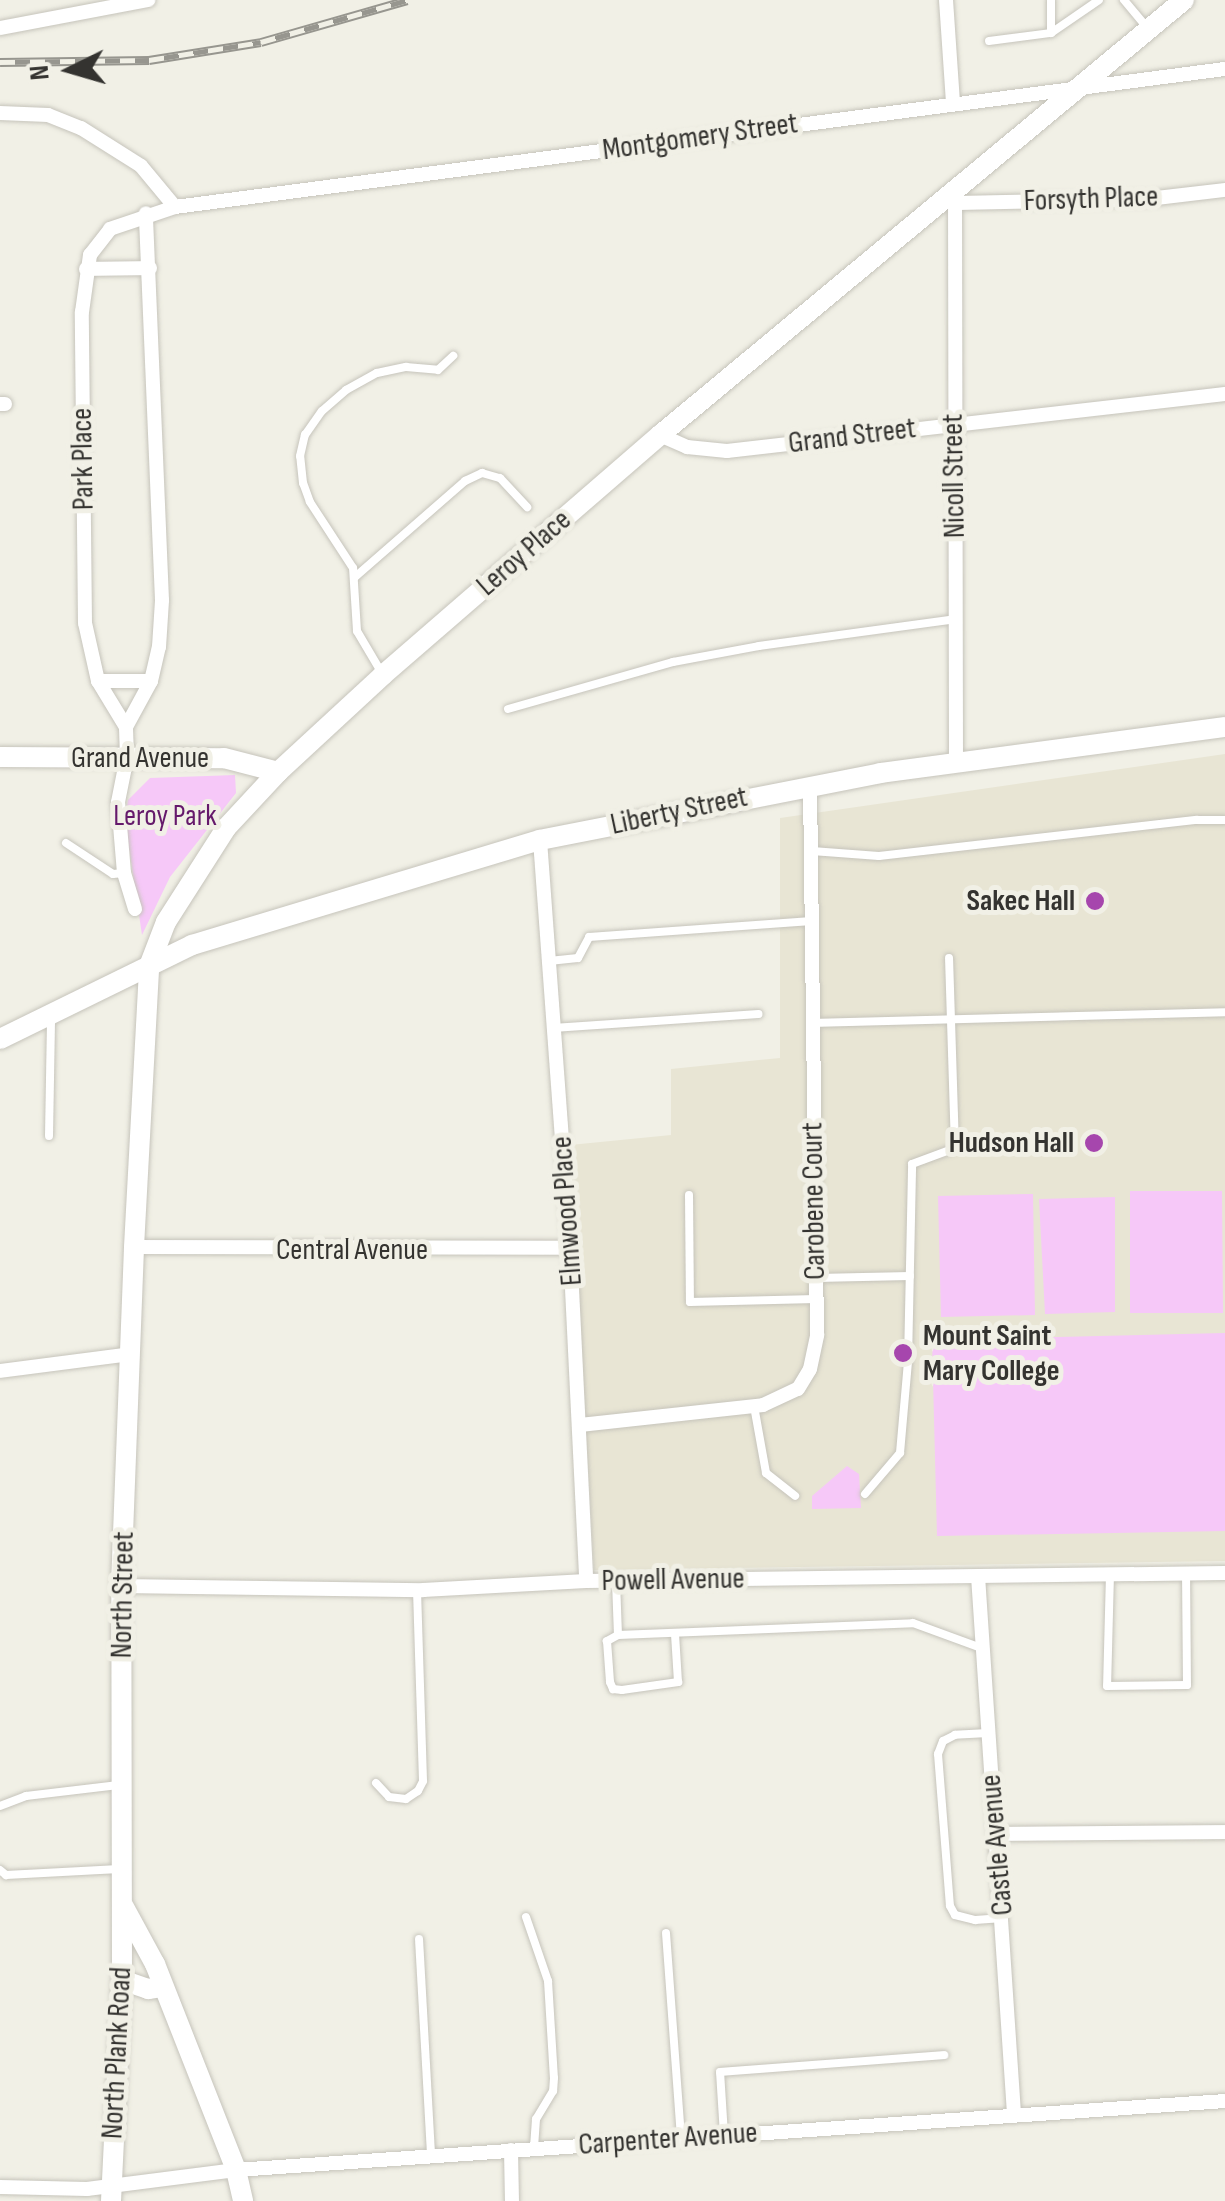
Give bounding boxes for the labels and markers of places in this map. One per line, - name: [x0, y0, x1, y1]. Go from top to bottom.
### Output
- place label: Sakec Hall: [966, 883, 1075, 919]
- marker: Sakec Hall: [1084, 890, 1106, 912]
- place label: Hudson Hall: [949, 1125, 1074, 1161]
- marker: Hudson Hall: [1083, 1132, 1105, 1154]
- place label: Mount Saint Mary College: [923, 1318, 1059, 1388]
- marker: Mount Saint Mary College: [892, 1342, 914, 1364]

